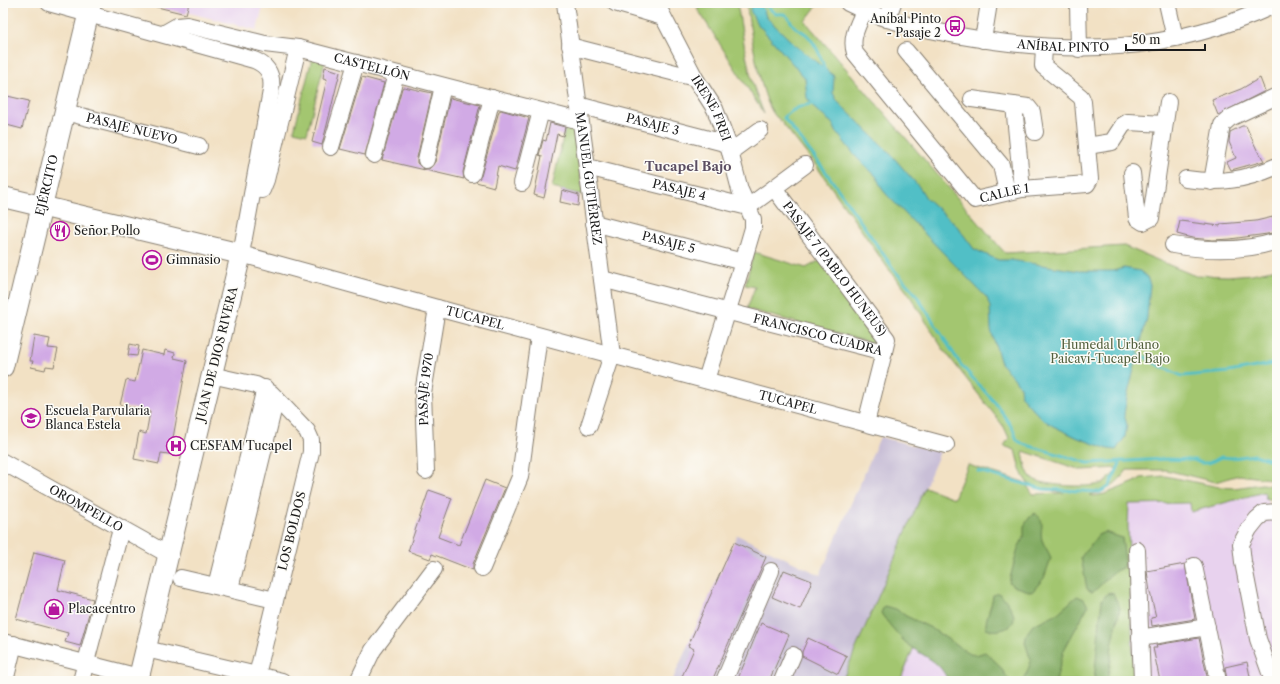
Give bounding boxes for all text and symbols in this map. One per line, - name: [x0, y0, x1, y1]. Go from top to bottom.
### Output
- place label: Aníbal Pinto - Pasaje 2: [869, 11, 941, 40]
- bus stop icon: Aníbal Pinto - Pasaje 2: [944, 15, 966, 37]
- scale bar: [1126, 26, 1205, 52]
- text: 50 m: [1132, 32, 1161, 47]
- street label: ANÍBAL PINTO: [1016, 36, 1110, 55]
- street label: CASTELLÓN: [332, 50, 412, 84]
- street label: IRENE FREI: [688, 72, 734, 143]
- street label: PASAJE NUEVO: [85, 110, 179, 147]
- street label: PASAJE 3: [624, 110, 681, 138]
- street label: MANUEL GUTIÉRREZ: [573, 111, 605, 246]
- street label: EJÉRCITO: [32, 153, 61, 217]
- district label: Tucapel Bajo: [644, 158, 732, 174]
- street label: PASAJE 4: [651, 176, 708, 203]
- street label: CALLE 1: [978, 180, 1030, 206]
- street label: PASAJE 7 (PABLO HUNEUS): [780, 198, 890, 339]
- restaurant icon: Señor Pollo: [49, 220, 71, 242]
- place label: Señor Pollo: [74, 223, 140, 238]
- street label: PASAJE 5: [640, 228, 697, 256]
- sports icon: Gimnasio: [141, 249, 163, 271]
- place label: Gimnasio: [166, 252, 221, 267]
- street label: JUAN DE DIOS RIVERA: [192, 284, 241, 425]
- street label: TUCAPEL: [444, 303, 506, 333]
- street label: FRANCISCO CUADRA: [752, 310, 885, 359]
- park label: Humedal Urbano Paicaví-Tucapel Bajo: [1050, 337, 1170, 366]
- street label: PASAJE 1970: [415, 352, 437, 426]
- street label: TUCAPEL: [757, 387, 819, 417]
- place label: Escuela Parvularia Blanca Estela: [45, 403, 150, 432]
- school or university icon: Escuela Parvularia Blanca Estela: [20, 407, 42, 429]
- hospital icon: CESFAM Tucapel: [165, 435, 187, 457]
- place label: CESFAM Tucapel: [190, 438, 292, 453]
- street label: OROMPELLO: [47, 481, 126, 535]
- street label: LOS BOLDOS: [274, 490, 309, 572]
- shop icon: Placacentro: [43, 598, 65, 620]
- place label: Placacentro: [68, 601, 135, 616]

